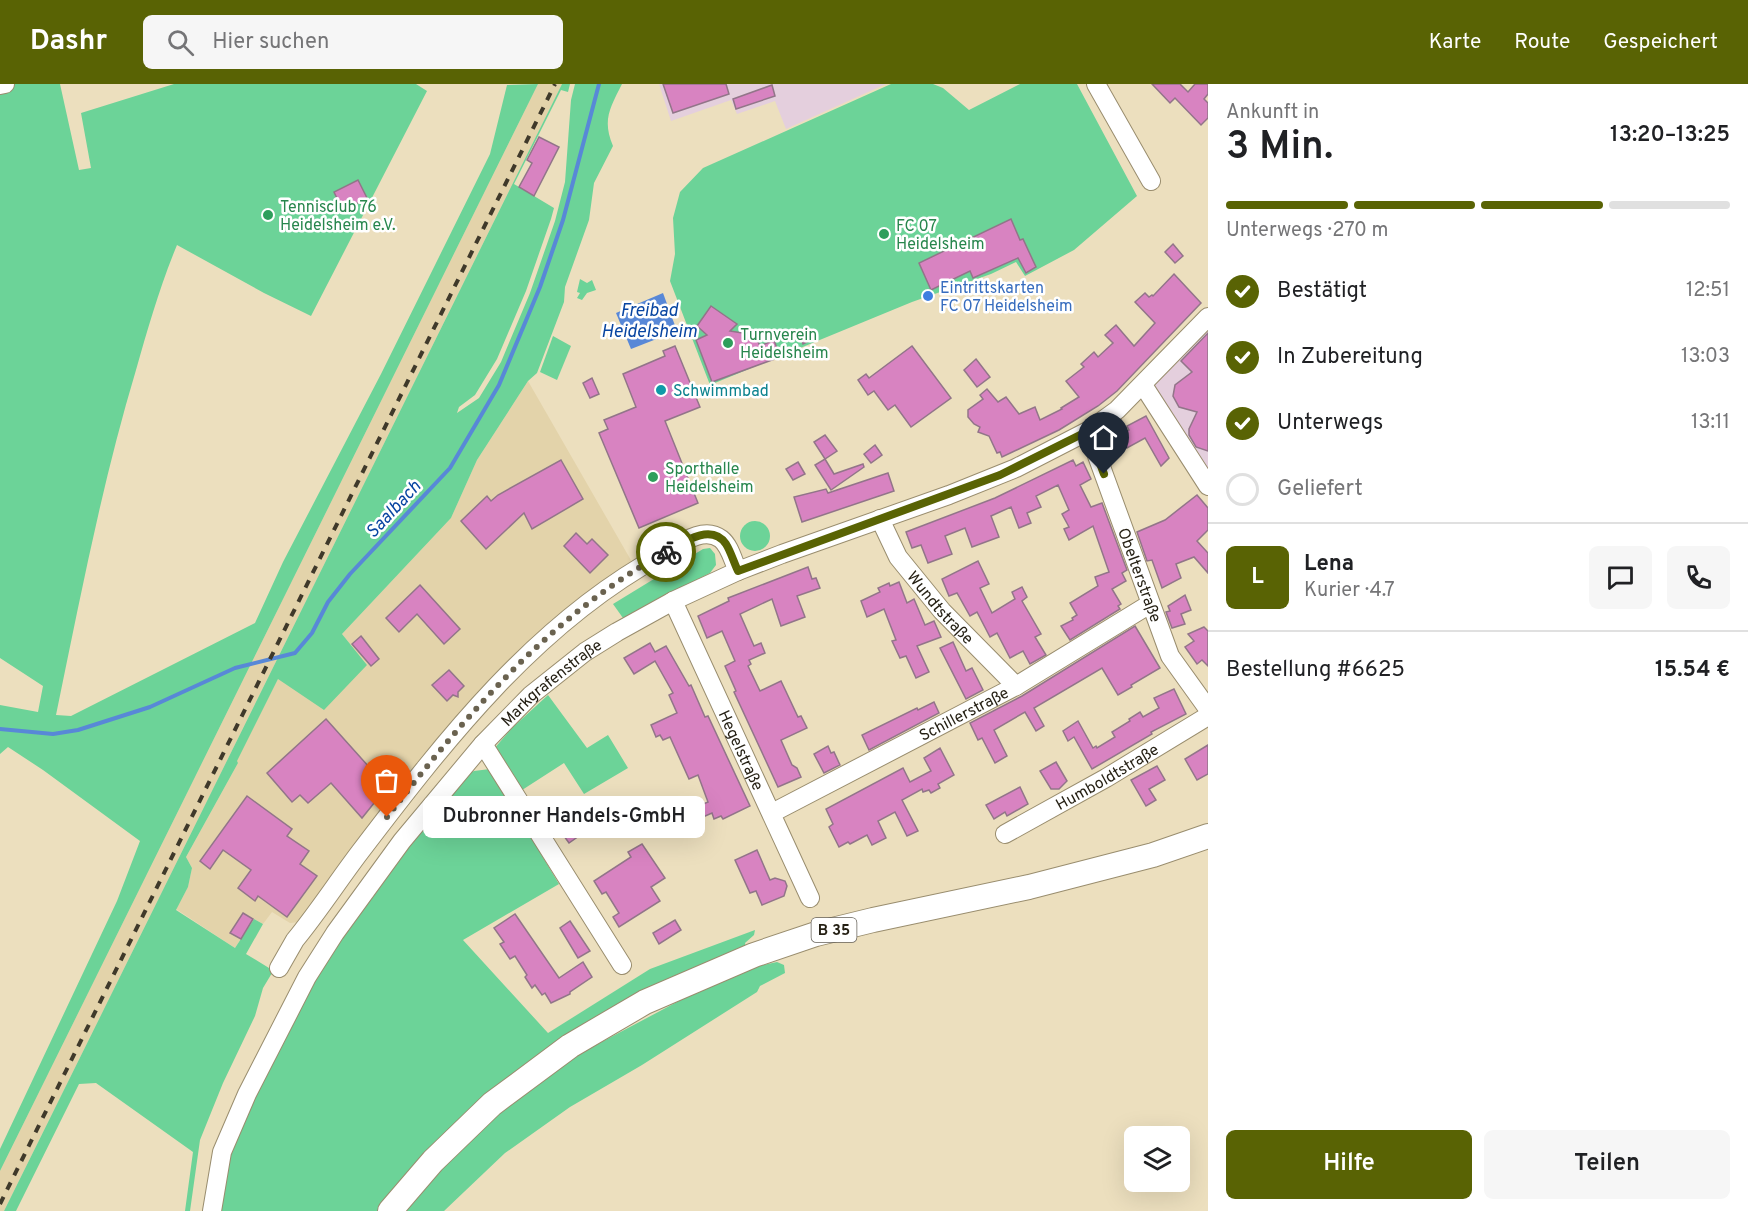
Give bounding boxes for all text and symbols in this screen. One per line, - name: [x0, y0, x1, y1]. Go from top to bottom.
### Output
- search box: [143, 15, 563, 69]
- text: Dashr: [30, 24, 107, 60]
- icon: search: [164, 26, 197, 59]
- text: Hier suchen: [212, 29, 329, 56]
- text: Karte: [1429, 29, 1481, 56]
- text: Route: [1514, 29, 1570, 56]
- text: Gespeichert: [1603, 29, 1718, 56]
- text: Ankunft in: [1226, 100, 1319, 126]
- text: 13:20–13:25: [1610, 122, 1730, 149]
- text: 3 Min.: [1226, 124, 1333, 173]
- place label: Tennisclub 76 Heidelsheim e.V.: [280, 198, 396, 236]
- marker: Tennisclub 76 Heidelsheim e.V.: [261, 208, 275, 222]
- place label: FC 07 Heidelsheim: [896, 217, 985, 255]
- text: Unterwegs · 270 m: [1226, 218, 1389, 244]
- marker: FC 07 Heidelsheim: [877, 227, 891, 241]
- icon: check: [1226, 275, 1259, 308]
- text: Bestätigt: [1277, 278, 1367, 305]
- text: 12:51: [1686, 278, 1730, 304]
- place label: Eintrittskarten FC 07 Heidelsheim: [940, 279, 1073, 317]
- marker: Eintrittskarten FC 07 Heidelsheim: [921, 289, 935, 303]
- water label: Freibad Heidelsheim: [601, 300, 697, 344]
- place label: Turnverein Heidelsheim: [740, 326, 829, 364]
- marker: Turnverein Heidelsheim: [721, 336, 735, 350]
- icon: check: [1226, 341, 1259, 374]
- text: In Zubereitung: [1277, 344, 1423, 371]
- text: 13:03: [1681, 344, 1730, 370]
- place label: Schwimmbad: [673, 382, 769, 402]
- marker: Schwimmbad: [654, 383, 668, 397]
- icon: check: [1226, 407, 1259, 440]
- text: Unterwegs: [1277, 410, 1383, 437]
- text: 13:11: [1691, 410, 1730, 436]
- pin: [1078, 412, 1129, 474]
- icon: home: [1087, 421, 1120, 454]
- place label: Sporthalle Heidelsheim: [665, 460, 754, 498]
- marker: Sporthalle Heidelsheim: [646, 470, 660, 484]
- water label: Saalbach: [361, 476, 427, 544]
- text: Geliefert: [1277, 476, 1363, 503]
- courier: [636, 522, 696, 582]
- street label: Obelterstraße: [1112, 525, 1165, 625]
- icon: bike: [650, 536, 683, 569]
- button: chat: [1589, 546, 1652, 609]
- button: phone: [1667, 546, 1730, 609]
- text: Lena: [1304, 551, 1354, 578]
- text: L: [1251, 564, 1264, 591]
- street label: Wundtstraße: [902, 568, 977, 649]
- text: Kurier · 4.7: [1304, 578, 1395, 604]
- street label: Markgrafenstraße: [498, 636, 606, 732]
- text: Bestellung #6625: [1226, 657, 1405, 684]
- text: 15.54 €: [1655, 657, 1730, 684]
- street label: Schillerstraße: [916, 684, 1013, 747]
- street label: Hegelstraße: [713, 707, 767, 794]
- street label: Humboldtstraße: [1053, 740, 1163, 816]
- pin: [361, 755, 412, 817]
- icon: bag: [370, 764, 403, 797]
- callout: Dubronner Handels-GmbH: [423, 796, 705, 838]
- text: Dubronner Handels-GmbH: [442, 804, 686, 830]
- road number: B 35: [812, 918, 856, 942]
- map controls: [1124, 1126, 1190, 1192]
- button: layers: [1124, 1126, 1190, 1192]
- button: Hilfe: [1226, 1130, 1472, 1199]
- button: Teilen: [1484, 1130, 1730, 1199]

